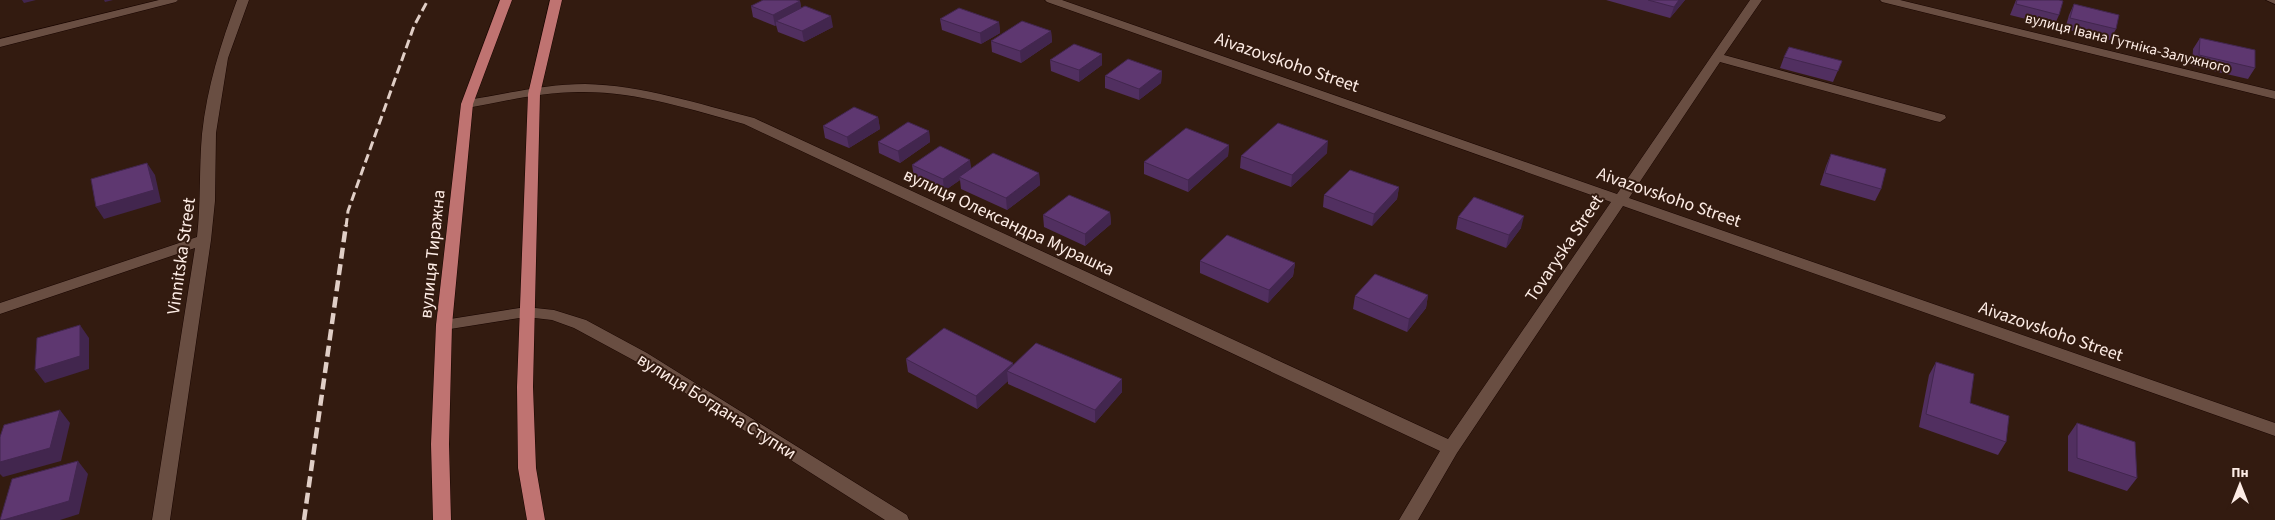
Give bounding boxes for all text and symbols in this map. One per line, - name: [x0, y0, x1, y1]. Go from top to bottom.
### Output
- street label: вулиця Івана Гутніка-Залужного: [2023, 8, 2233, 79]
- street label: Aivazovskoho Street: [1211, 26, 1362, 99]
- street label: Aivazovskoho Street: [1593, 161, 1744, 234]
- street label: вулиця Олександра Мурашка: [899, 163, 1118, 282]
- street label: вулиця Тиражна: [413, 188, 452, 320]
- street label: Tovaryska Street: [1519, 190, 1610, 307]
- street label: Vinnitska Street: [161, 196, 202, 316]
- street label: Aivazovskoho Street: [1975, 295, 2126, 368]
- street label: вулиця Богдана Ступки: [632, 347, 801, 466]
- north arrow: [2215, 460, 2265, 510]
- text: Пн: [2231, 463, 2249, 483]

